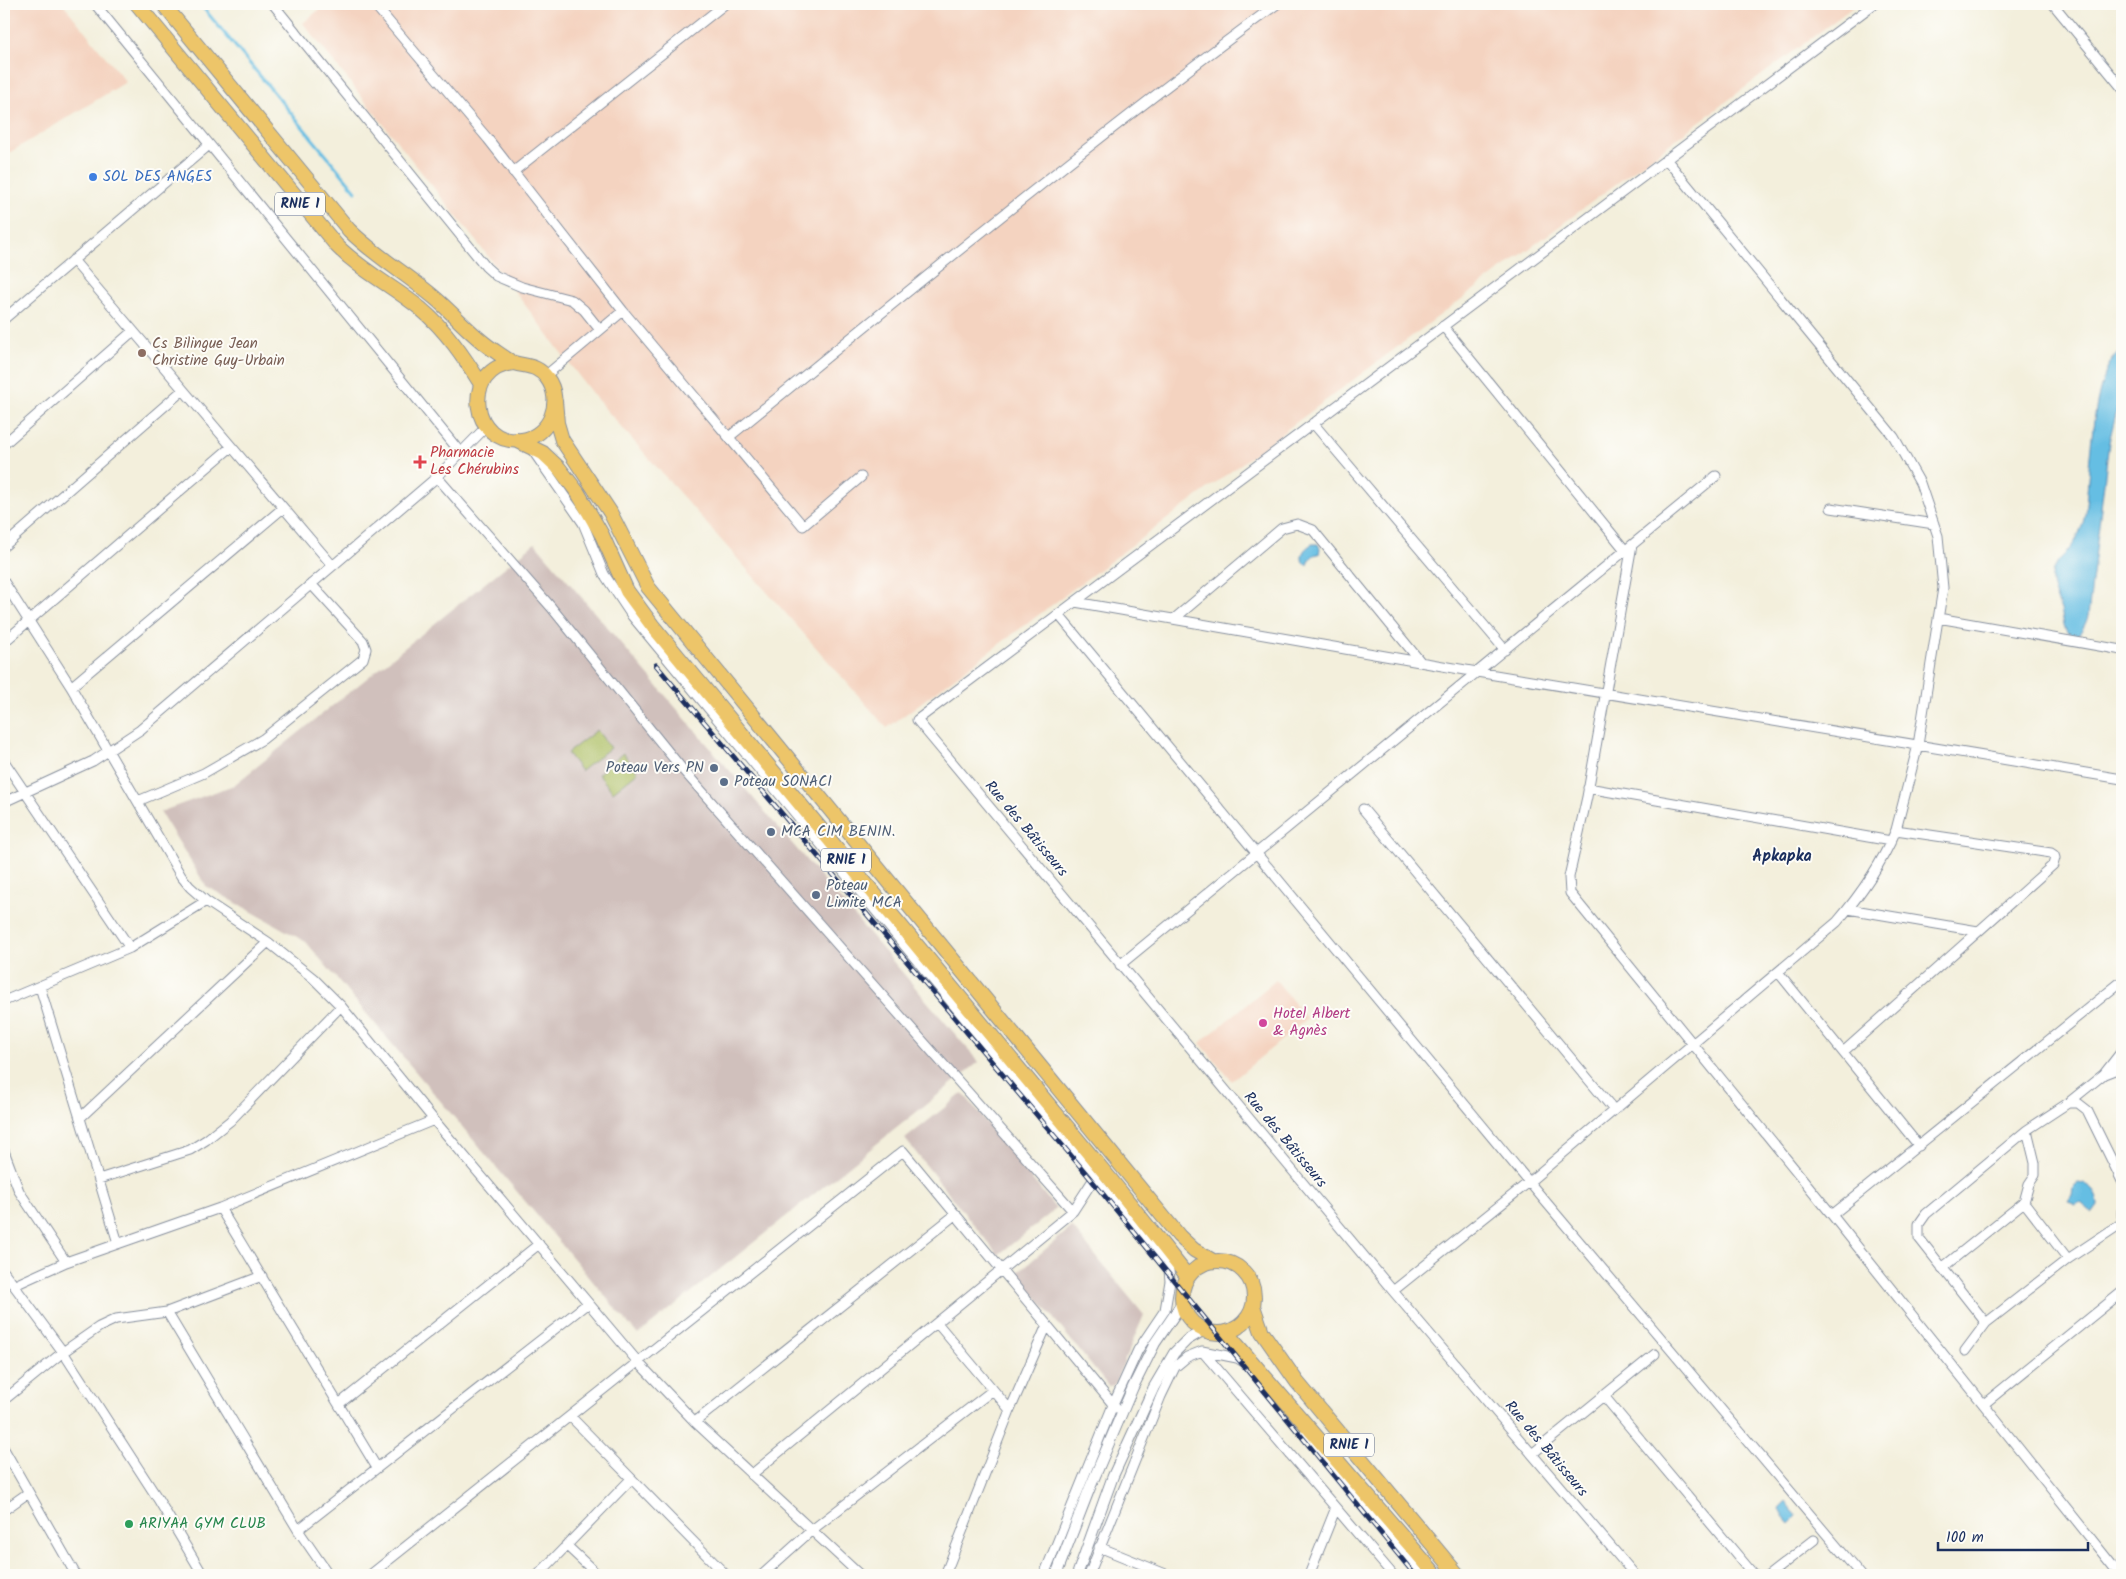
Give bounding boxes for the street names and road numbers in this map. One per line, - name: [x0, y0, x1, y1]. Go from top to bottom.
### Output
- road number: RNIE 1: [275, 192, 325, 215]
- street label: Rue des Bâtisseurs: [978, 776, 1074, 883]
- road number: RNIE 1: [821, 848, 871, 872]
- street label: Rue des Bâtisseurs: [1237, 1087, 1333, 1194]
- street label: Rue des Bâtisseurs: [1498, 1396, 1594, 1503]
- road number: RNIE 1: [1324, 1434, 1374, 1456]

